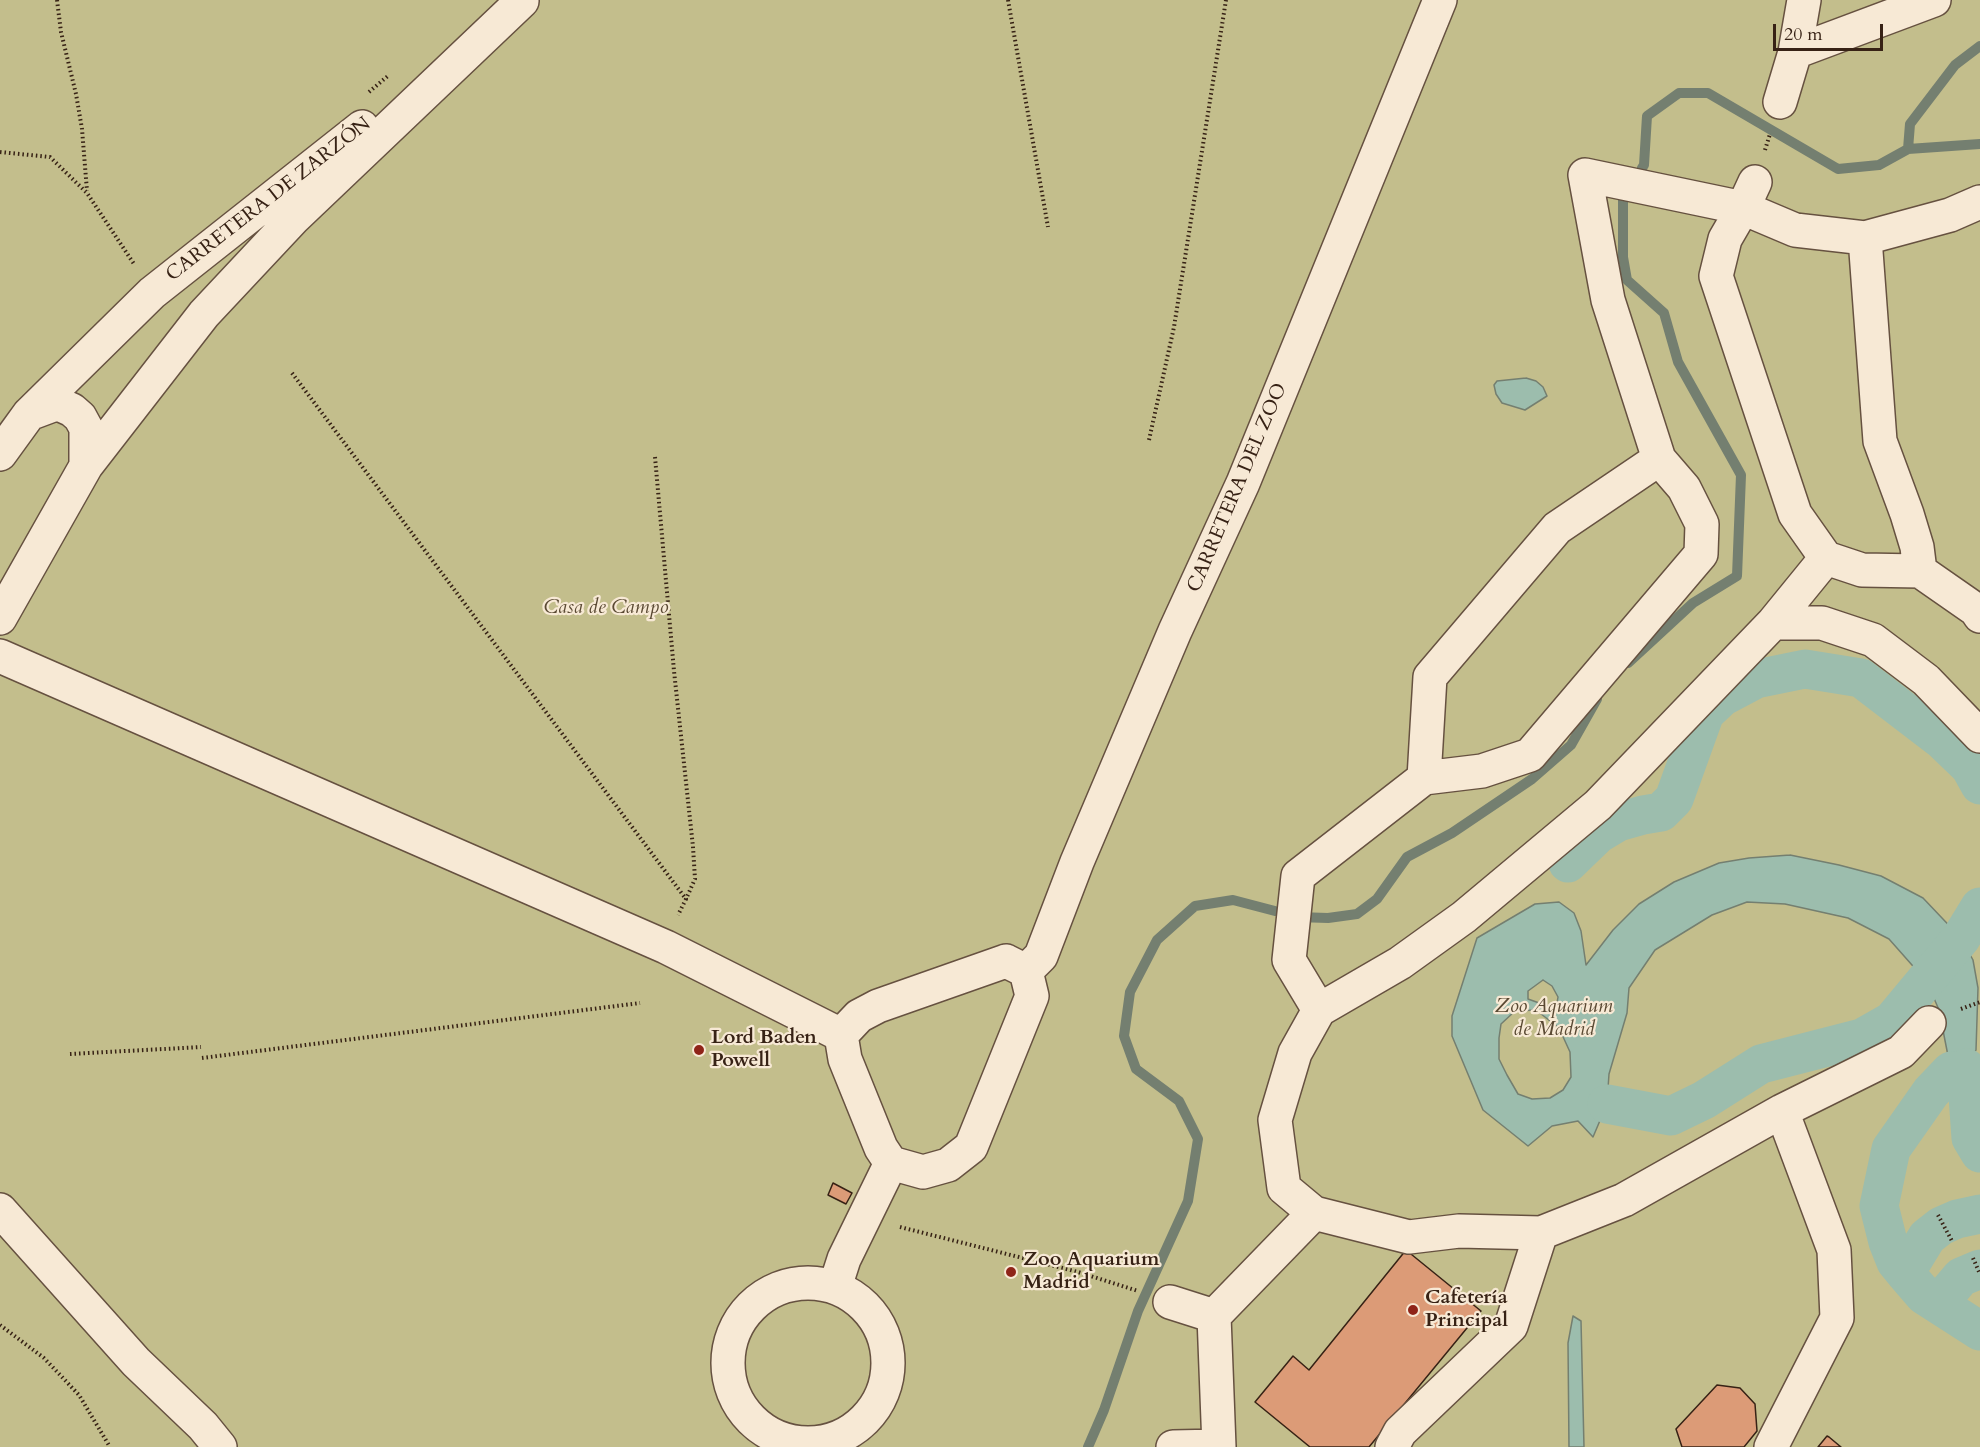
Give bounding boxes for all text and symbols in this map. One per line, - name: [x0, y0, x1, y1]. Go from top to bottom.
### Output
- scale bar: [1776, 12, 1886, 50]
- text: 20 m: [1784, 22, 1823, 47]
- street label: CARRETERA DE ZARZÓN: [162, 113, 376, 287]
- street label: CARRETERA DEL ZOO: [1183, 380, 1293, 596]
- park label: Casa de Campo: [544, 596, 668, 620]
- park label: Zoo Aquarium de Madrid: [1495, 995, 1613, 1042]
- place label: Lord Baden Powell: [711, 1026, 817, 1073]
- marker: Lord Baden Powell: [692, 1043, 706, 1057]
- place label: Zoo Aquarium Madrid: [1023, 1248, 1159, 1295]
- marker: Zoo Aquarium Madrid: [1004, 1265, 1018, 1279]
- place label: Cafetería Principal: [1425, 1286, 1508, 1333]
- marker: Cafetería Principal: [1406, 1303, 1420, 1317]

